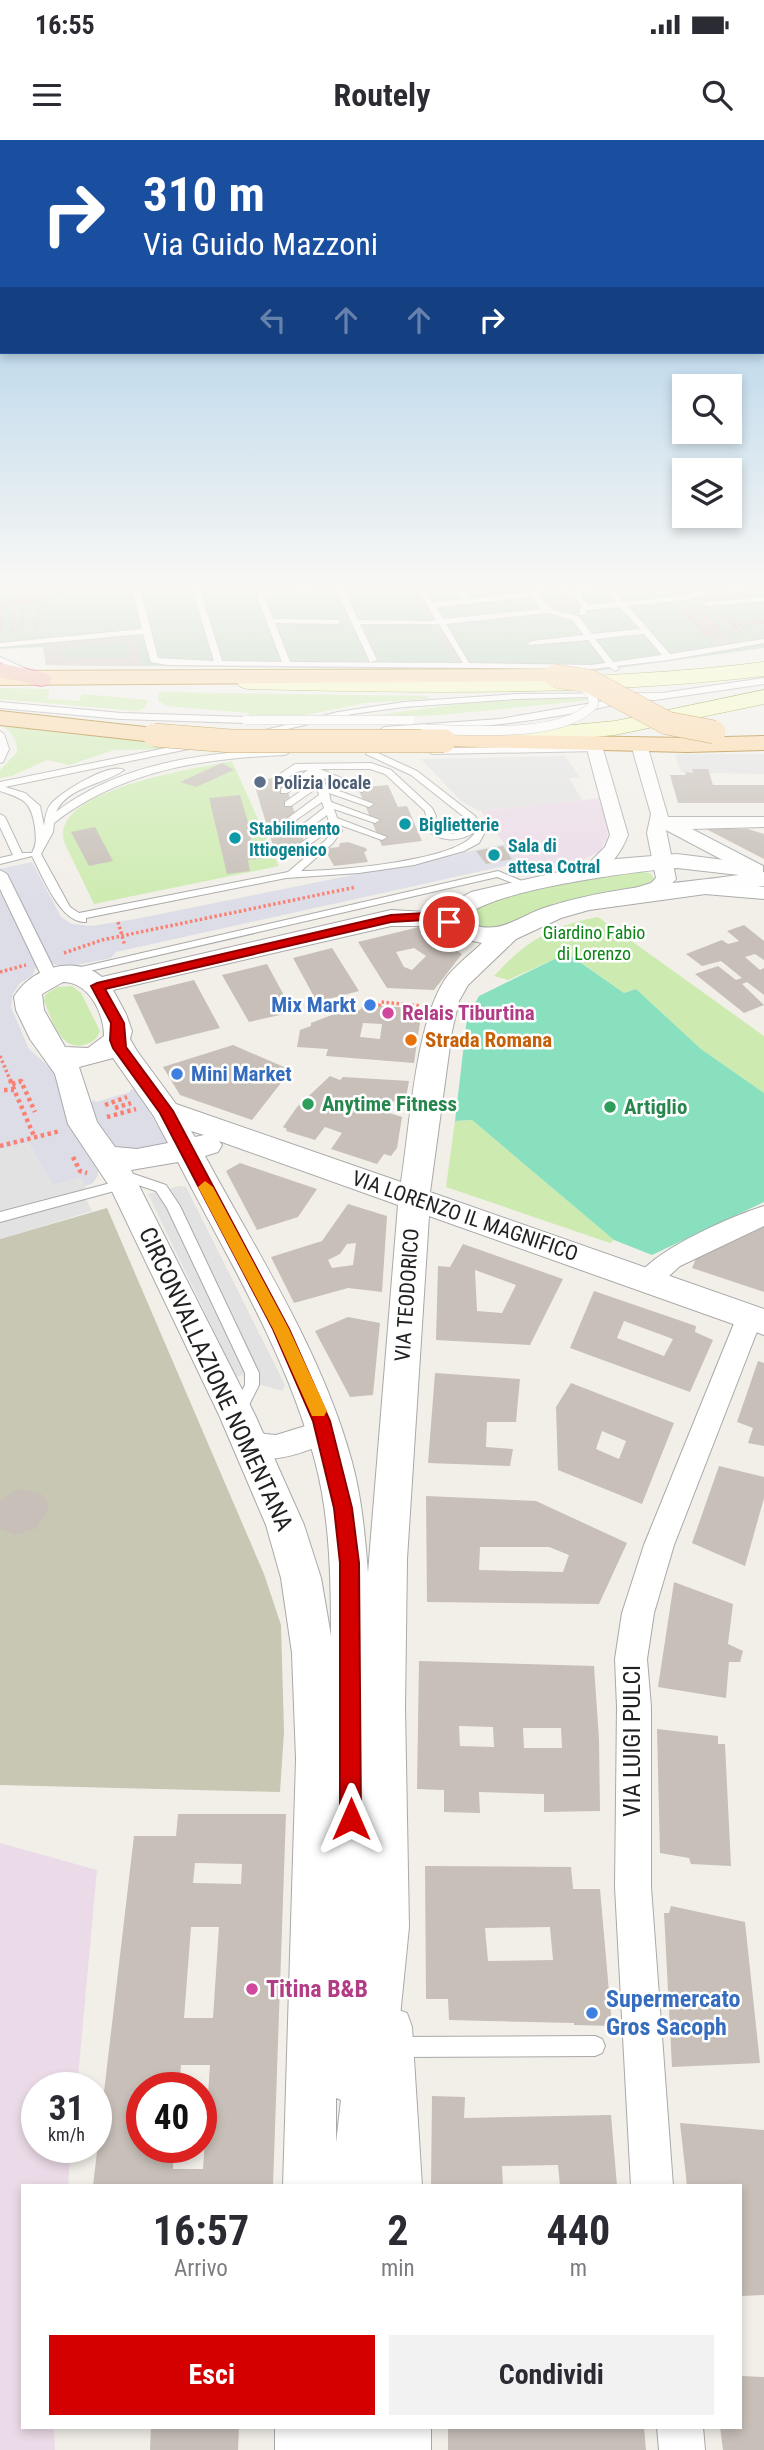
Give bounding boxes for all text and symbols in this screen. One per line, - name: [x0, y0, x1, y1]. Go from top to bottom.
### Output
- text: 16:55: [35, 10, 95, 40]
- icon: menu: [28, 76, 66, 114]
- text: Routely: [334, 76, 430, 114]
- icon: search: [698, 76, 736, 114]
- text: 310 m: [143, 166, 265, 223]
- icon: right: [28, 168, 119, 259]
- text: Via Guido Mazzoni: [143, 225, 378, 263]
- icon: left: [254, 301, 292, 339]
- icon: ahead: [327, 301, 365, 339]
- icon: ahead: [400, 301, 438, 339]
- icon: right: [473, 301, 511, 339]
- map controls: [672, 374, 742, 528]
- button: search: [672, 374, 742, 444]
- button: layers: [672, 458, 742, 528]
- place label: Polizia locale: [274, 772, 371, 793]
- marker: Polizia locale: [252, 774, 268, 790]
- place label: Biglietterie: [419, 814, 500, 835]
- marker: Biglietterie: [397, 816, 413, 832]
- place label: Stabilimento Ittiogenico: [249, 818, 340, 860]
- marker: Stabilimento Ittiogenico: [227, 830, 243, 846]
- place label: Sala di attesa Cotral: [508, 835, 600, 877]
- marker: Sala di attesa Cotral: [486, 847, 502, 863]
- pin: [419, 892, 479, 952]
- icon: arrive: [430, 903, 468, 941]
- park label: Giardino Fabio di Lorenzo: [543, 922, 645, 964]
- place label: Mix Markt: [271, 993, 356, 1017]
- marker: Mix Markt: [362, 997, 378, 1013]
- place label: Relais Tiburtina: [402, 1001, 535, 1025]
- marker: Relais Tiburtina: [380, 1005, 396, 1021]
- place label: Strada Romana: [425, 1028, 552, 1052]
- marker: Strada Romana: [403, 1032, 419, 1048]
- place label: Mini Market: [191, 1062, 292, 1086]
- marker: Mini Market: [169, 1066, 185, 1082]
- place label: Anytime Fitness: [322, 1092, 457, 1116]
- place label: Artiglio: [624, 1095, 687, 1119]
- marker: Anytime Fitness: [300, 1096, 316, 1112]
- marker: Artiglio: [602, 1099, 618, 1115]
- street label: VIA LORENZO IL MAGNIFICO: [349, 1166, 581, 1266]
- street label: CIRCONVALLAZIONE NOMENTANA: [133, 1223, 299, 1536]
- street label: VIA TEODORICO: [390, 1228, 424, 1362]
- street label: VIA LUIGI PULCI: [618, 1665, 646, 1817]
- position arrow: [314, 1782, 388, 1856]
- place label: Titina B&B: [266, 1975, 368, 2003]
- marker: Titina B&B: [244, 1981, 260, 1997]
- place label: Supermercato Gros Sacoph: [606, 1985, 740, 2041]
- marker: Supermercato Gros Sacoph: [584, 2005, 600, 2021]
- speed limit sign: 40: [126, 2072, 217, 2163]
- text: 31: [49, 2088, 84, 2129]
- text: km/h: [48, 2124, 85, 2145]
- text: 16:57: [153, 2206, 249, 2255]
- text: 2: [387, 2206, 408, 2255]
- text: 440: [546, 2206, 610, 2255]
- text: Arrivo: [174, 2255, 228, 2282]
- text: min: [381, 2255, 415, 2282]
- text: m: [570, 2255, 587, 2282]
- button: Esci: [49, 2335, 375, 2415]
- button: Condividi: [389, 2335, 714, 2415]

